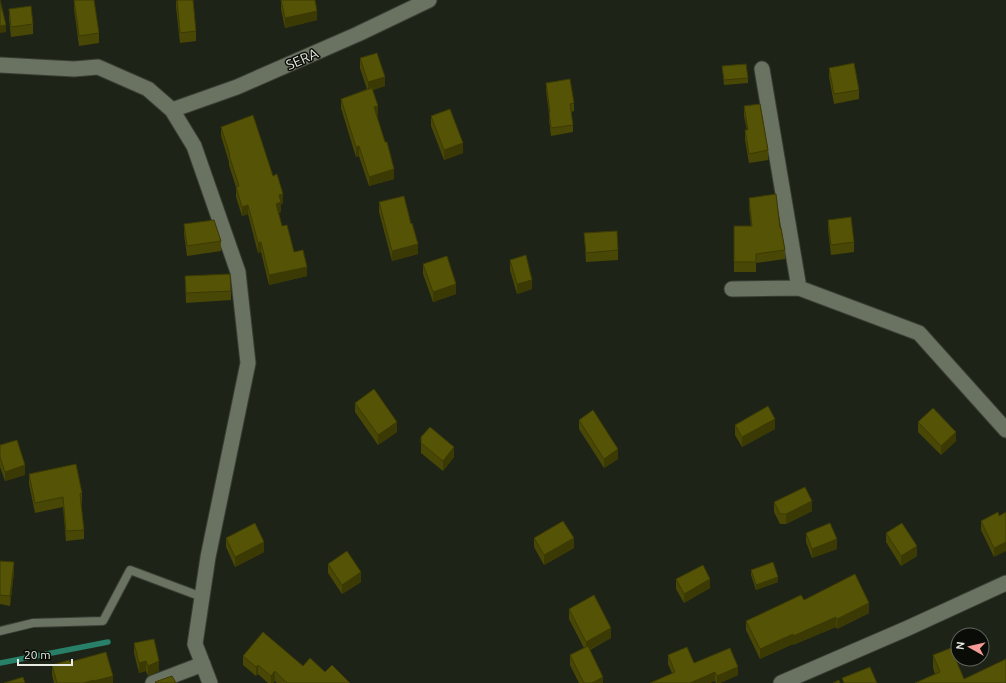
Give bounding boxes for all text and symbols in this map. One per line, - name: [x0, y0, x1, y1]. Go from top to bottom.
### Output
- street label: SERA: [283, 45, 321, 73]
- north arrow: [950, 627, 990, 667]
- scale bar: [18, 641, 72, 667]
- text: N: [954, 641, 967, 651]
- text: 20 m: [24, 648, 51, 661]

